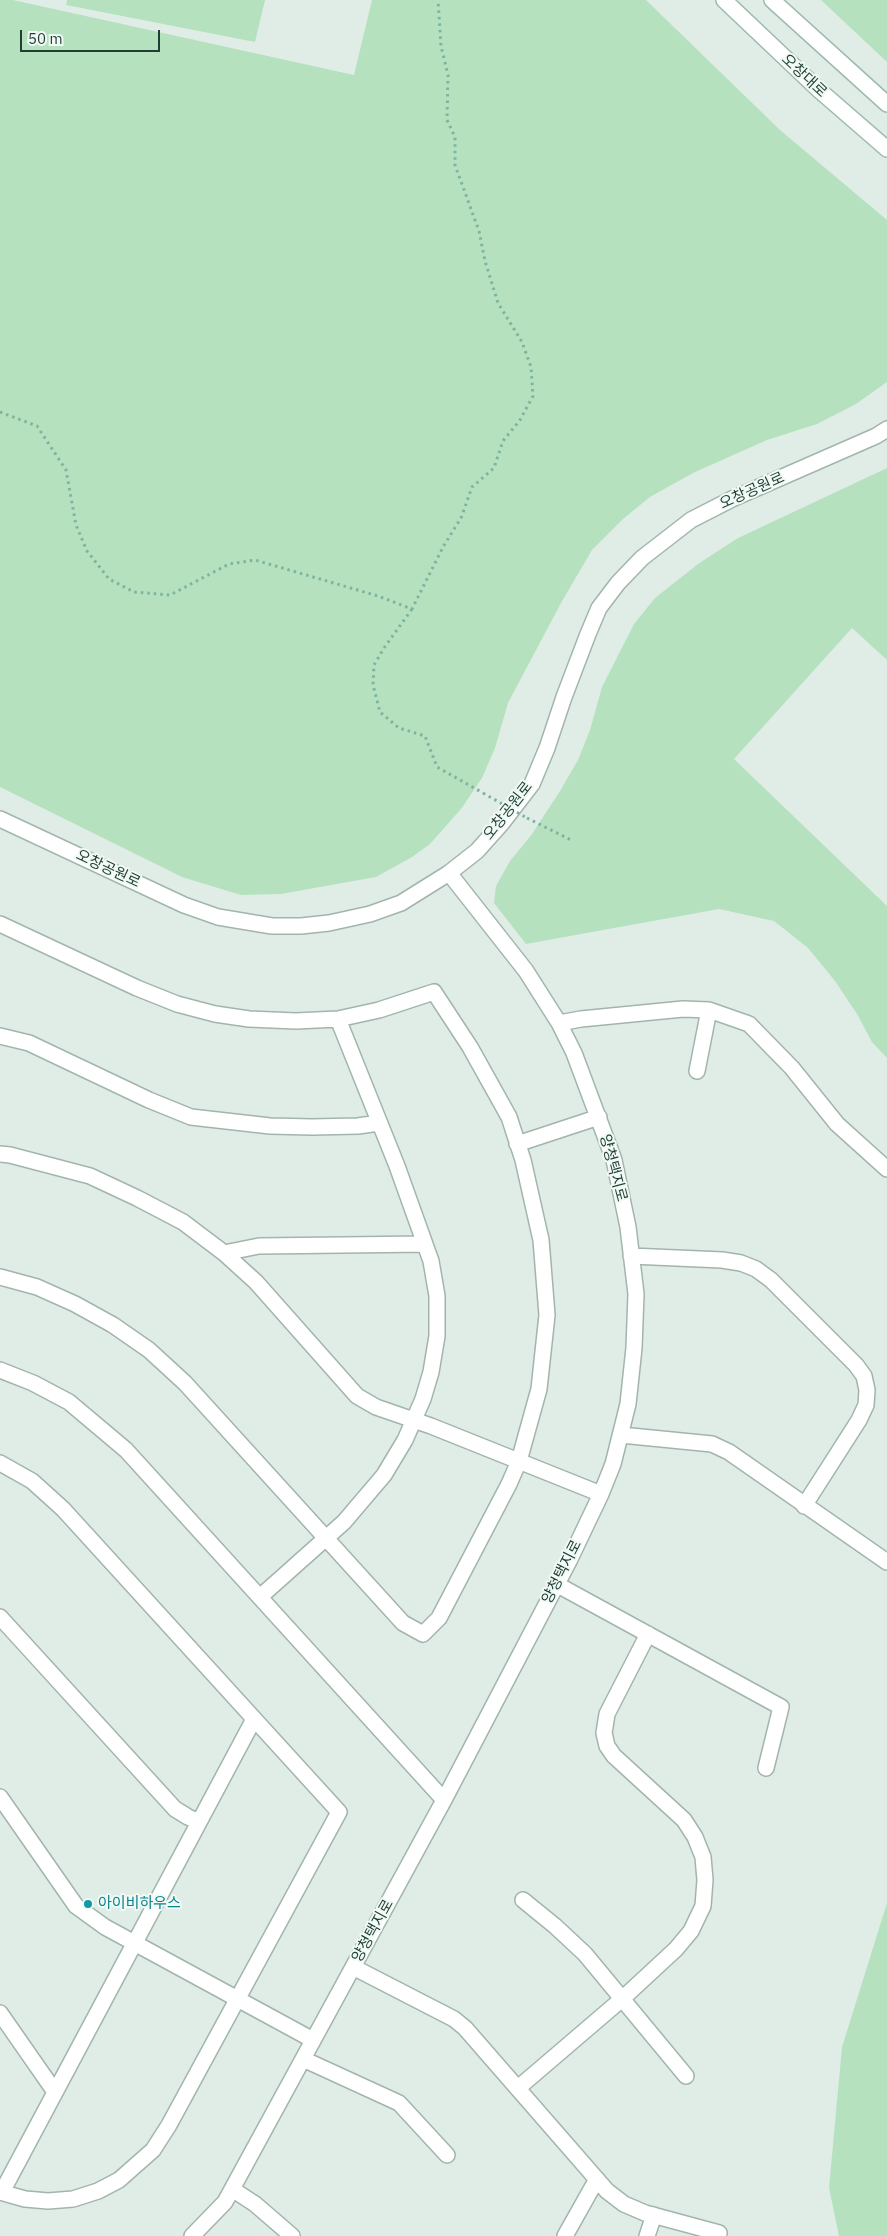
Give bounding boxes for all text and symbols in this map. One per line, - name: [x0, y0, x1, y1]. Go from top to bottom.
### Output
- scale bar: [22, 20, 162, 52]
- text: 50 m: [28, 29, 63, 48]
- street label: 오창대로: [778, 51, 830, 101]
- street label: 오창공원로: [717, 469, 787, 513]
- street label: 오창공원로: [480, 778, 536, 844]
- street label: 오창공원로: [73, 846, 143, 892]
- street label: 양청택지로: [595, 1132, 631, 1204]
- street label: 양청택지로: [538, 1537, 586, 1607]
- place label: 아이비하우스: [98, 1895, 181, 1913]
- street label: 양청택지로: [348, 1896, 398, 1966]
- marker: 아이비하우스: [82, 1898, 94, 1910]

